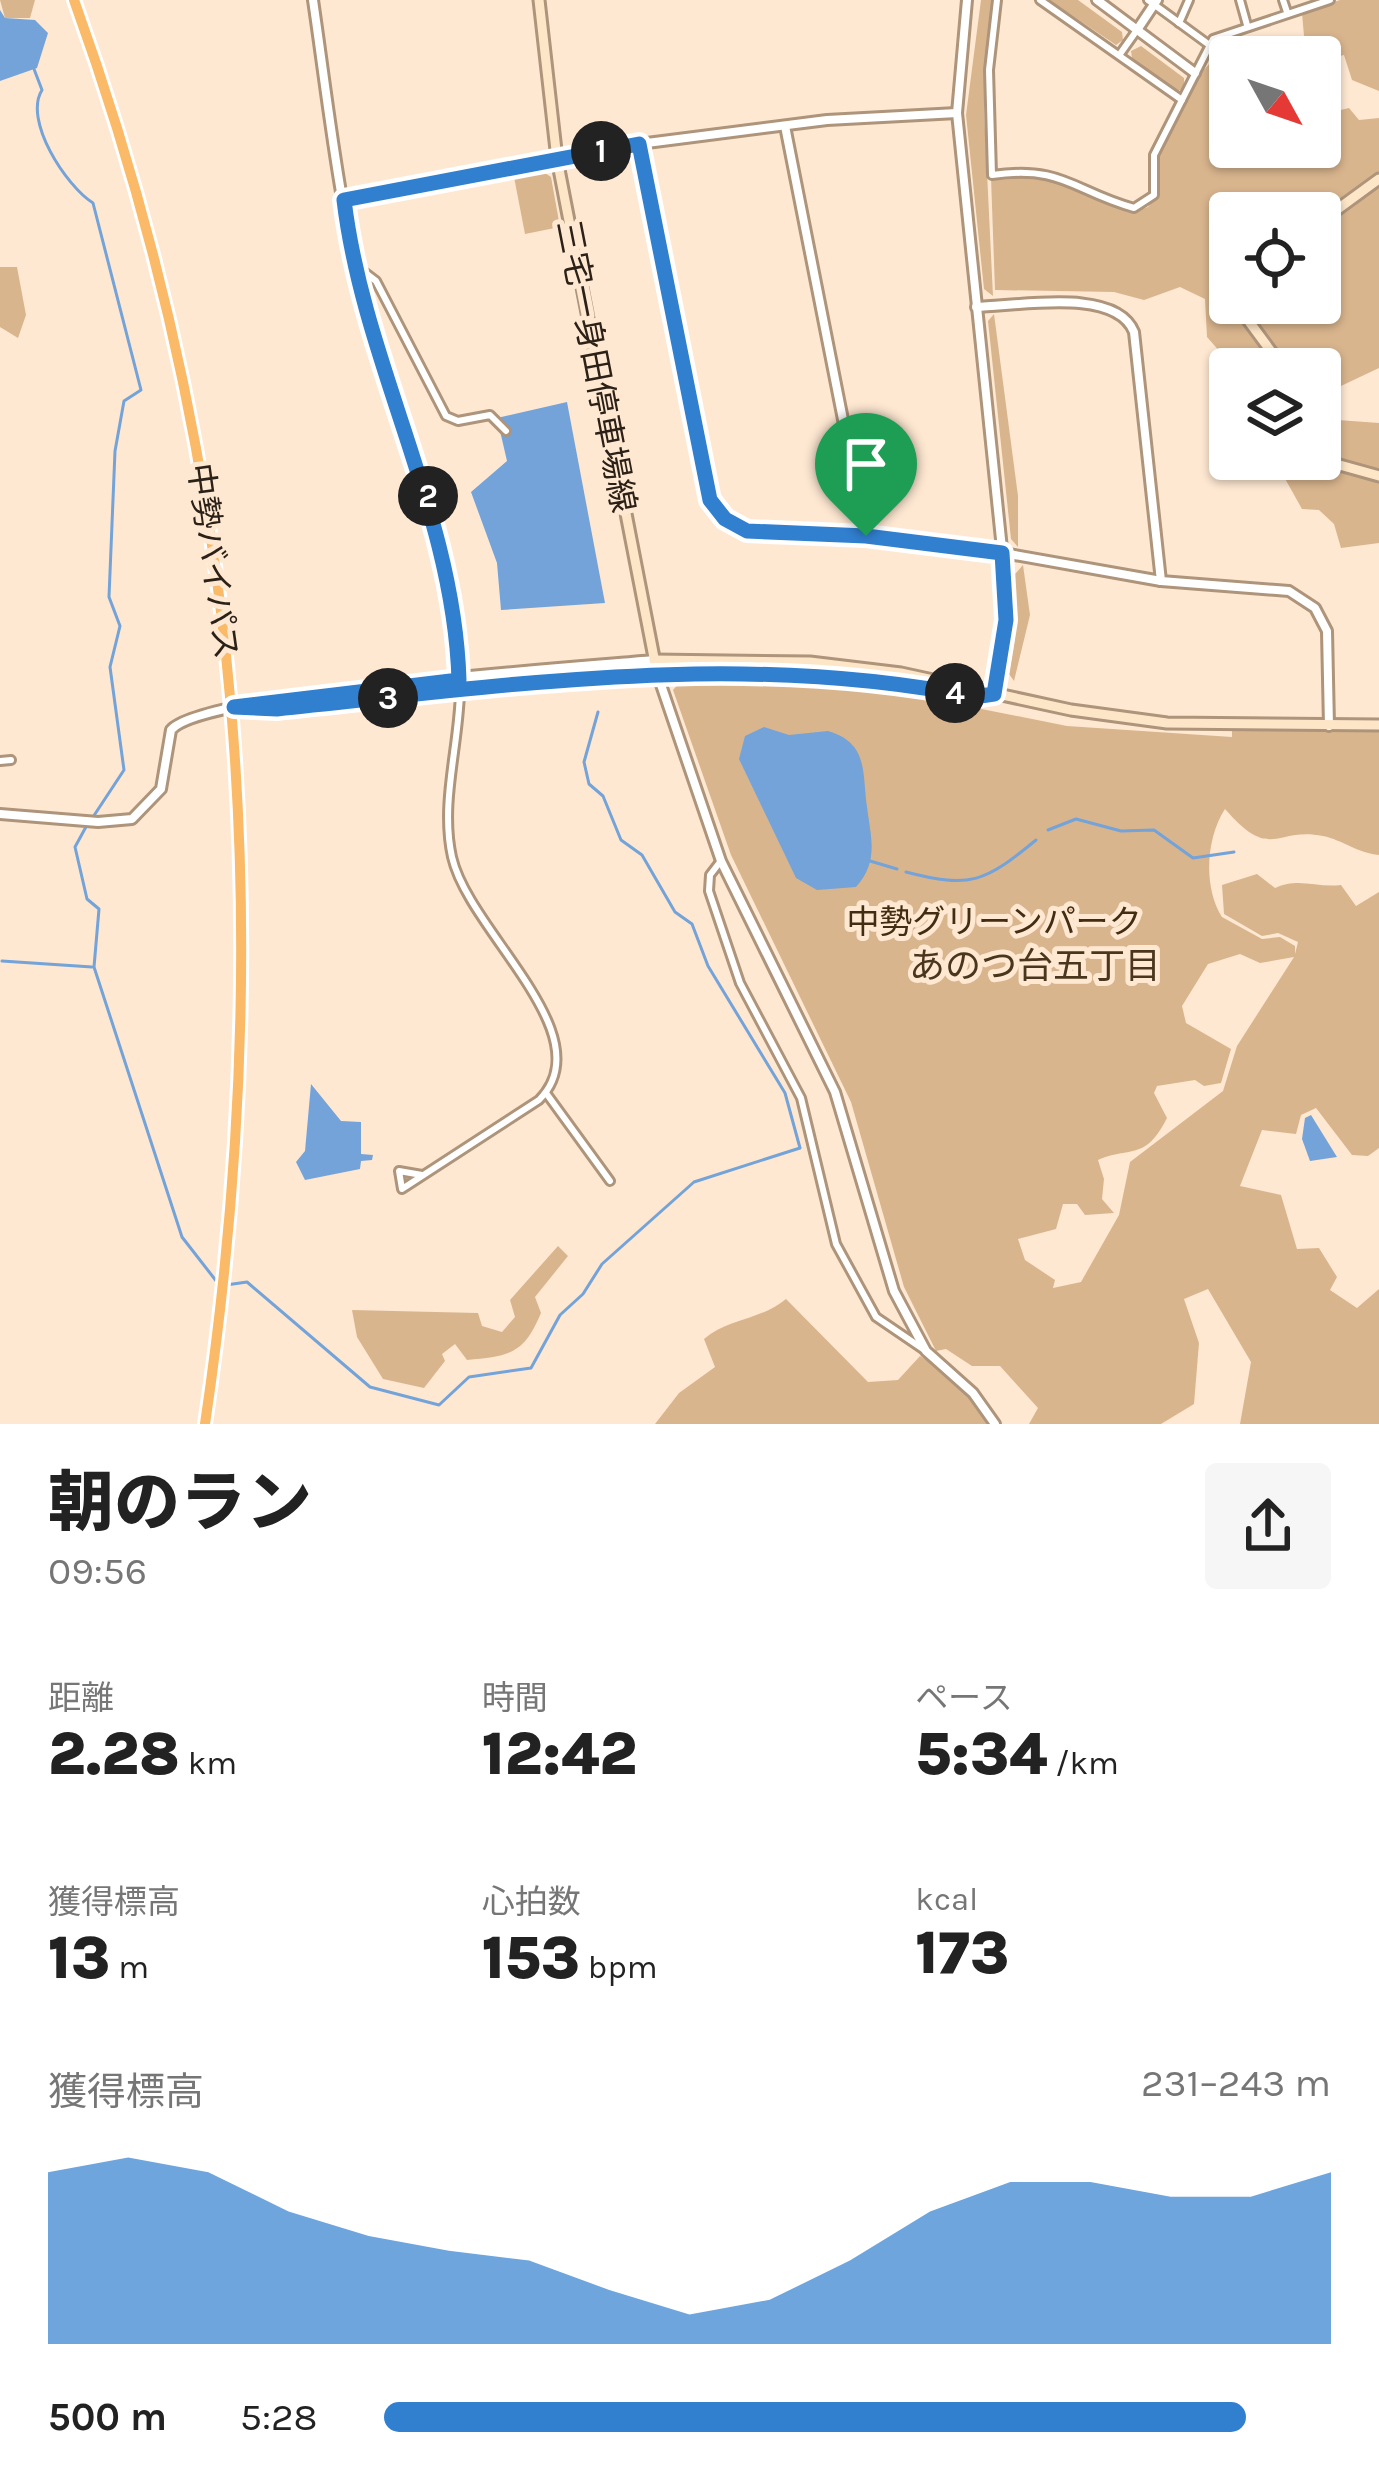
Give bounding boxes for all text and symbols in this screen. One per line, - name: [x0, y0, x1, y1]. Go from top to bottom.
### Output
- north arrow: [1209, 36, 1341, 168]
- map controls: [1209, 36, 1341, 480]
- pin: 1: [571, 121, 631, 181]
- text: 1: [595, 132, 607, 170]
- button: locate: [1209, 192, 1341, 324]
- street label: 三宅一身田停車場線: [549, 217, 643, 516]
- button: layers: [1209, 348, 1341, 480]
- pin: [815, 413, 917, 536]
- icon: arrive: [833, 431, 899, 497]
- street label: 中勢バイパス: [180, 461, 246, 661]
- pin: 2: [398, 466, 458, 526]
- text: 2: [418, 477, 438, 515]
- pin: 4: [925, 663, 985, 723]
- pin: 3: [358, 668, 418, 728]
- text: 4: [945, 674, 965, 712]
- text: 3: [378, 679, 398, 717]
- park label: 中勢グリーンパーク: [846, 903, 1142, 941]
- district label: あのつ台五丁目: [909, 945, 1161, 987]
- button: share: [1205, 1463, 1331, 1589]
- text: 朝のラン: [48, 1464, 312, 1542]
- text: 09:56: [48, 1548, 147, 1594]
- text: 距離: [48, 1679, 114, 1717]
- text: 時間: [482, 1679, 548, 1717]
- text: ペース: [915, 1679, 1013, 1717]
- text: 2.28: [48, 1719, 180, 1789]
- text: 12:42: [482, 1719, 637, 1789]
- text: 5:34: [915, 1719, 1047, 1789]
- text: km: [180, 1744, 237, 1782]
- text: /km: [1047, 1744, 1119, 1782]
- text: kcal: [915, 1880, 978, 1918]
- text: 獲得標高: [48, 1883, 180, 1921]
- text: 心拍数: [482, 1883, 581, 1921]
- text: 173: [915, 1918, 1009, 1988]
- text: 13: [48, 1923, 110, 1993]
- text: 153: [482, 1923, 580, 1993]
- text: m: [110, 1948, 149, 1986]
- text: bpm: [580, 1948, 658, 1986]
- text: 231–243 m: [1141, 2060, 1331, 2106]
- text: 獲得標高: [48, 2069, 204, 2115]
- text: 500 m: [48, 2394, 167, 2440]
- text: 5:28: [240, 2394, 318, 2440]

